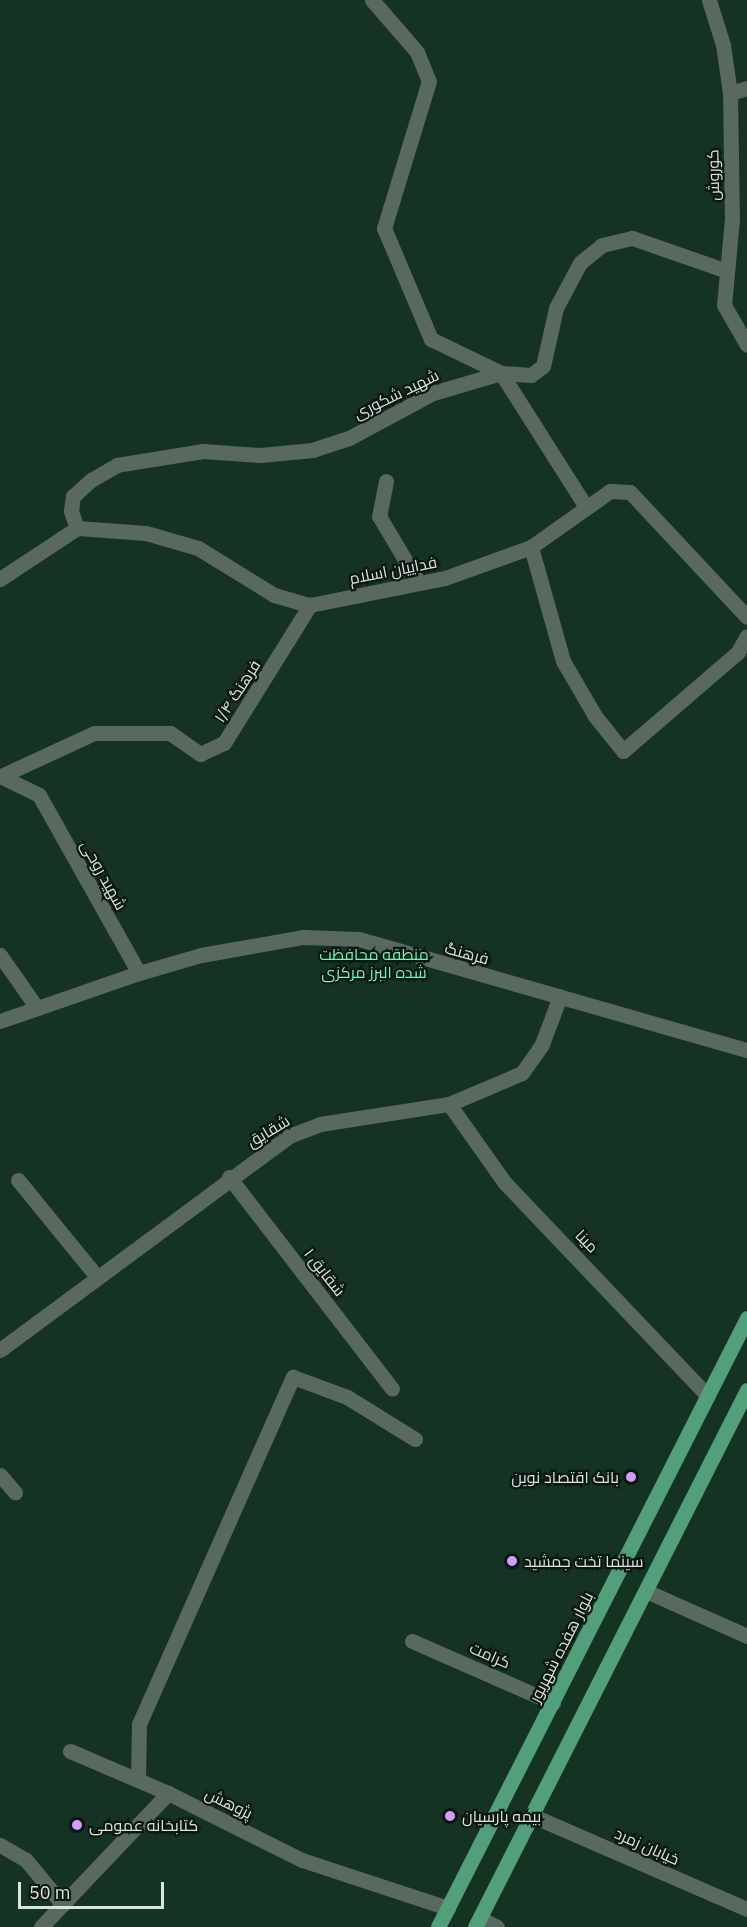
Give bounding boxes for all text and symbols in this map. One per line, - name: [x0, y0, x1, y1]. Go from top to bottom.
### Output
- street label: کوروش: [703, 149, 723, 201]
- street label: شهید شکوری: [350, 365, 442, 423]
- street label: فداییان اسلام: [347, 552, 439, 588]
- street label: فرهنگ ۱/۴: [210, 656, 264, 726]
- street label: شهید روحی: [77, 837, 131, 913]
- street label: فرهنگ: [443, 938, 491, 968]
- park label: منطقه محافظت شده البرز مرکزی: [319, 944, 429, 982]
- street label: شقایق: [243, 1111, 293, 1151]
- street label: مینا: [572, 1226, 602, 1256]
- street label: شقایق ۱: [300, 1244, 350, 1300]
- place label: بانک اقتصاد نوین: [511, 1467, 619, 1487]
- marker: بانک اقتصاد نوین: [624, 1470, 638, 1484]
- place label: سینما تخت جمشید: [524, 1551, 643, 1571]
- marker: سینما تخت جمشید: [505, 1554, 519, 1568]
- street label: بلوار هفده شهریور: [525, 1588, 597, 1706]
- street label: کرامت: [467, 1638, 513, 1672]
- street label: پژوهش: [202, 1783, 256, 1823]
- place label: بیمه پارسیان: [462, 1806, 541, 1826]
- marker: بیمه پارسیان: [443, 1809, 457, 1823]
- place label: کتابخانه عمومی: [89, 1815, 198, 1835]
- marker: کتابخانه عمومی: [70, 1818, 84, 1832]
- street label: خیابان زمرد: [612, 1823, 682, 1869]
- scale bar: [21, 1870, 166, 1908]
- text: 50 m: [29, 1881, 71, 1904]

